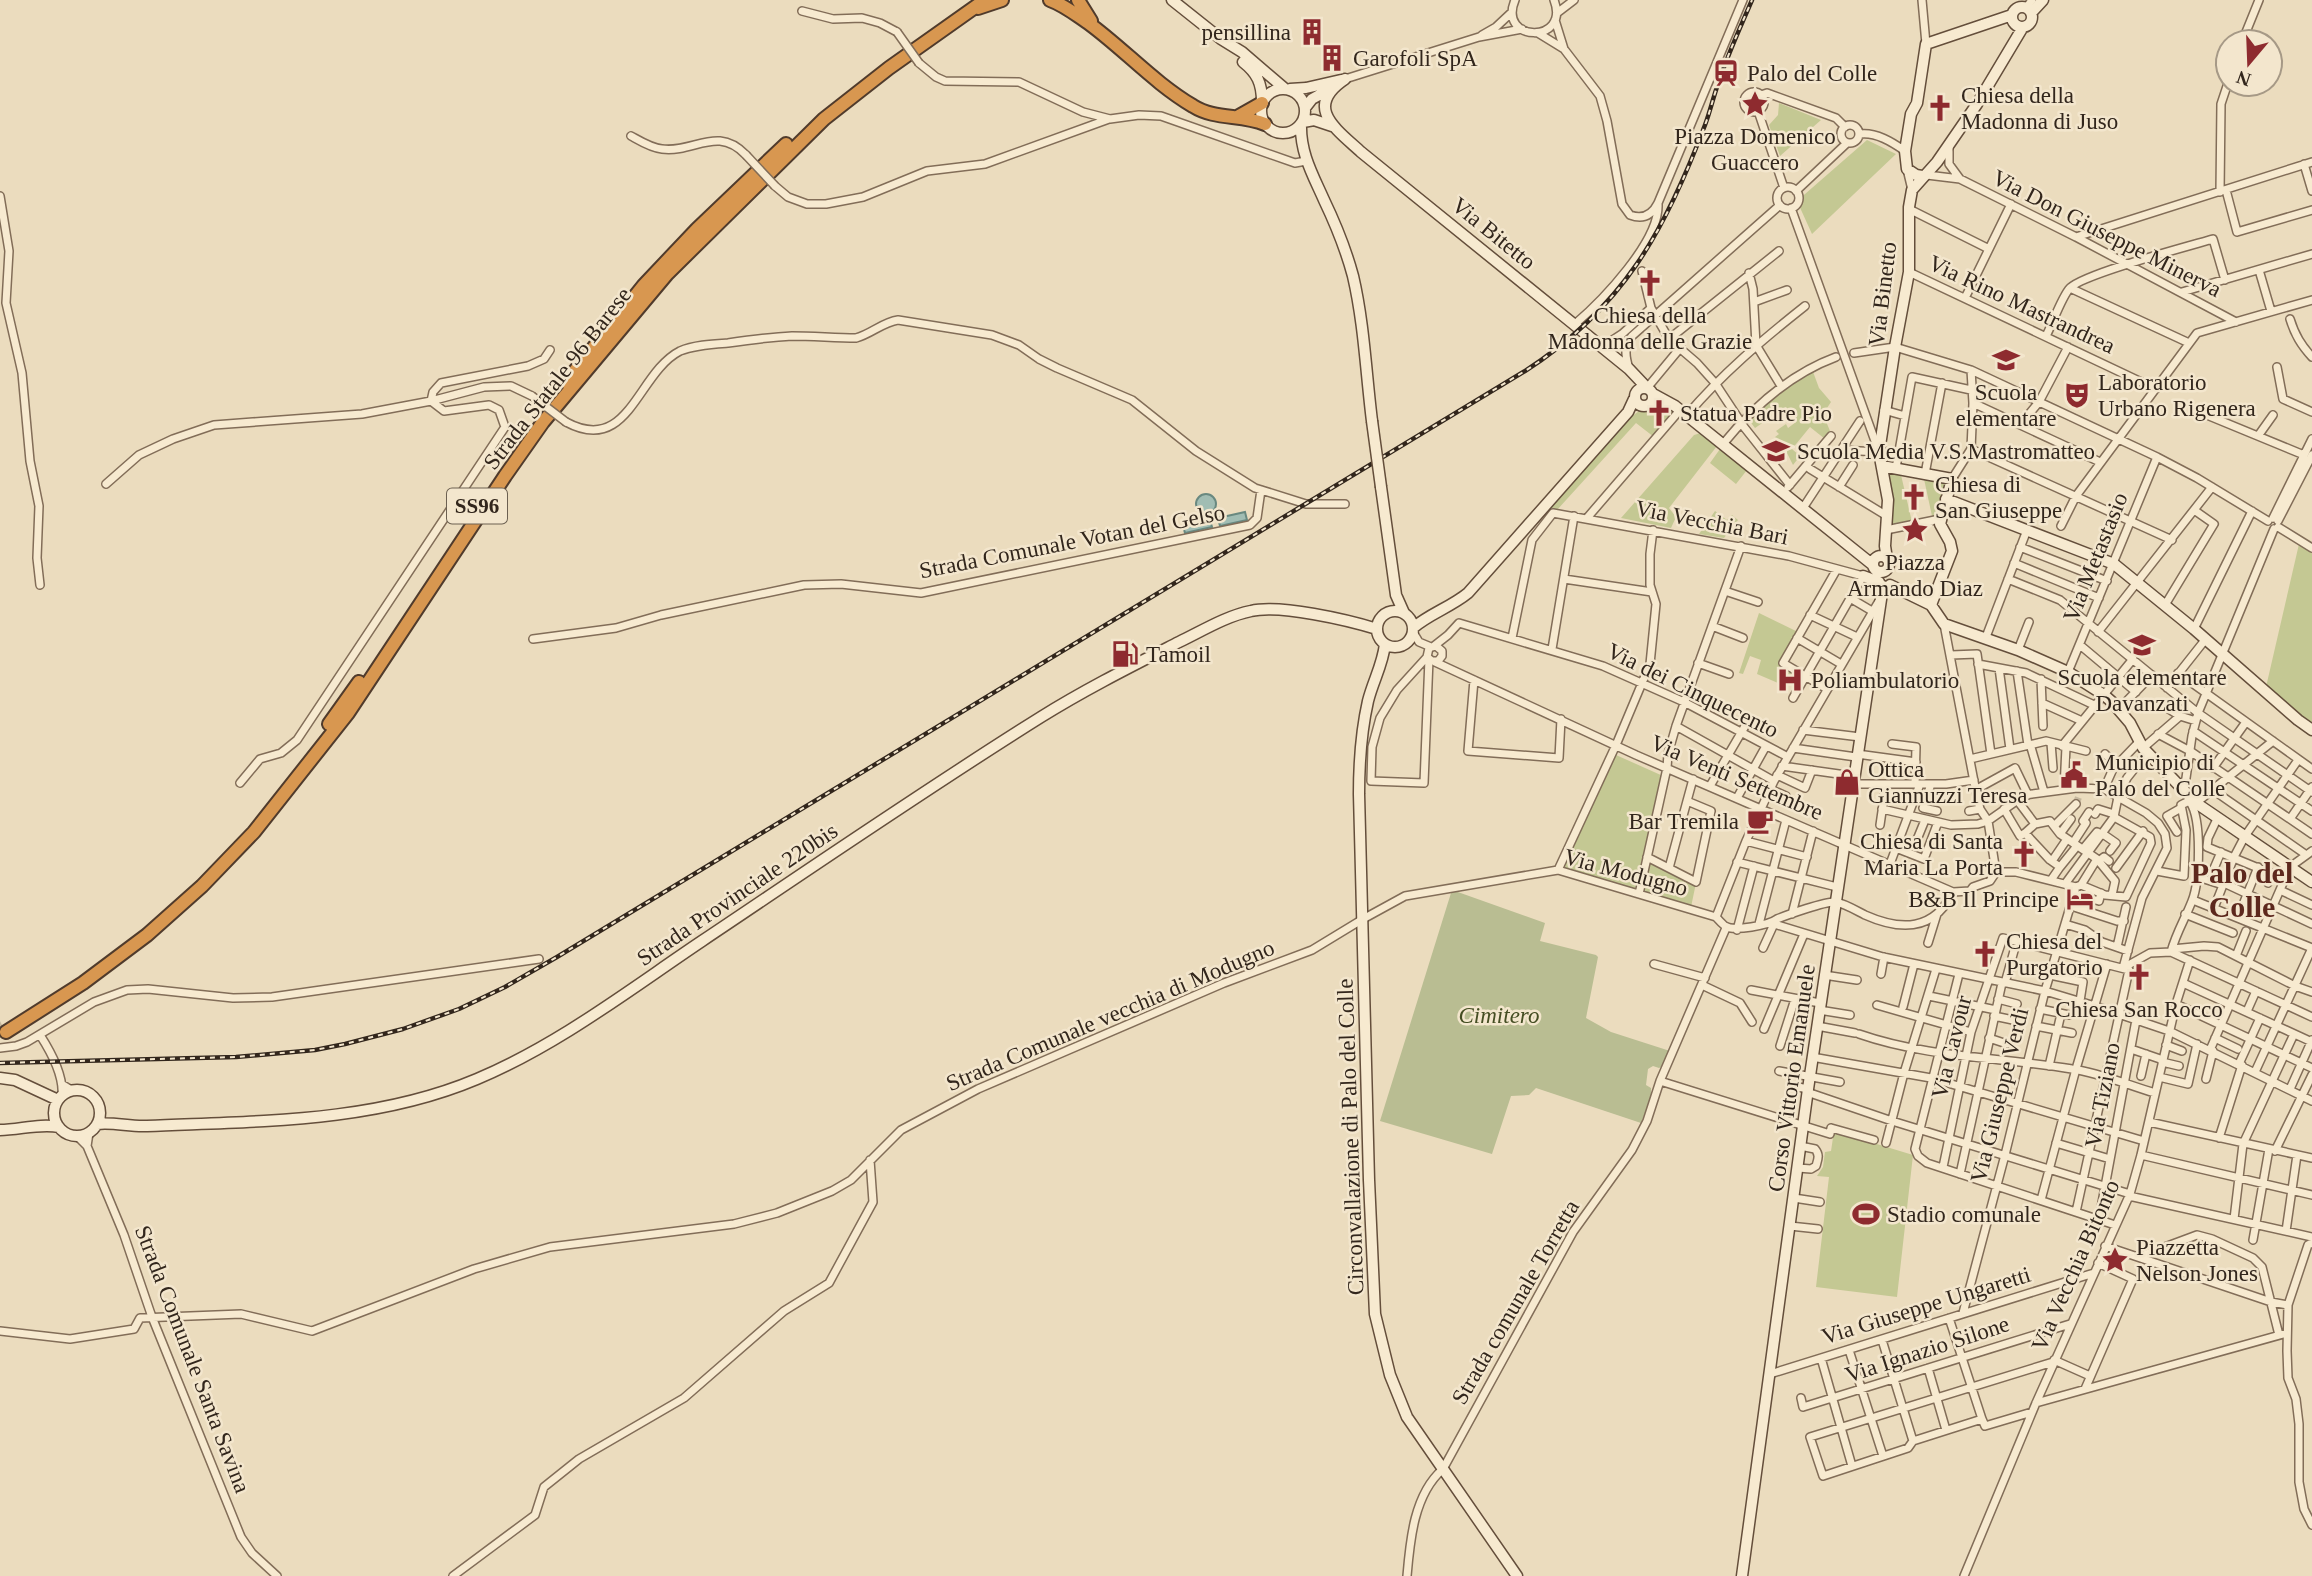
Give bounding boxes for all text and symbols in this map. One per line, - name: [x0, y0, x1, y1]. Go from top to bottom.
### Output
- building icon: pensillina: [1297, 17, 1327, 47]
- place label: pensillina: [1202, 20, 1291, 45]
- north arrow: [2214, 28, 2284, 98]
- building icon: Garofoli SpA: [1317, 43, 1347, 73]
- place label: Garofoli SpA: [1353, 46, 1478, 71]
- station icon: Palo del Colle: [1711, 58, 1741, 88]
- place label: Palo del Colle: [1747, 61, 1877, 86]
- text: N: [2233, 66, 2254, 91]
- place label: Chiesa della Madonna di Juso: [1961, 83, 2118, 134]
- place icon: Piazza Domenico Guaccero: [1740, 89, 1770, 119]
- church icon: Chiesa della Madonna di Juso: [1925, 93, 1955, 123]
- place label: Piazza Domenico Guaccero: [1674, 124, 1836, 175]
- street label: Via Don Giuseppe Minerva: [1988, 165, 2225, 302]
- street label: Via Bitetto: [1447, 192, 1540, 275]
- street label: Via Binetto: [1864, 240, 1901, 348]
- street label: Via Rino Mastrandrea: [1925, 250, 2119, 359]
- church icon: Chiesa della Madonna delle Grazie: [1635, 268, 1665, 298]
- street label: Strada Statale 96 Barese: [479, 282, 636, 474]
- place label: Chiesa della Madonna delle Grazie: [1548, 303, 1752, 354]
- school or university icon: Scuola elementare: [1991, 345, 2021, 375]
- place label: Laboratorio Urbano Rigenera: [2098, 370, 2256, 421]
- place label: Scuola elementare: [1956, 380, 2056, 431]
- theatre icon: Laboratorio Urbano Rigenera: [2062, 380, 2092, 410]
- church icon: Statua Padre Pio: [1644, 398, 1674, 428]
- place label: Statua Padre Pio: [1680, 401, 1832, 426]
- school or university icon: Scuola Media V.S.Mastromatteo: [1761, 436, 1791, 466]
- place label: Scuola Media V.S.Mastromatteo: [1797, 439, 2095, 464]
- place label: Chiesa di San Giuseppe: [1935, 472, 2062, 523]
- church icon: Chiesa di San Giuseppe: [1899, 482, 1929, 512]
- road number: SS96: [447, 489, 507, 524]
- street label: Via Metastasio: [2058, 489, 2133, 625]
- street label: Via Vecchia Bari: [1633, 495, 1791, 550]
- street label: Strada Comunale Votan del Gelso: [917, 500, 1227, 583]
- place icon: Piazza Armando Diaz: [1900, 515, 1930, 545]
- place label: Piazza Armando Diaz: [1847, 550, 1983, 601]
- school or university icon: Scuola elementare Davanzati: [2127, 630, 2157, 660]
- street label: Via dei Cinquecento: [1603, 638, 1783, 743]
- fuel station icon: Tamoil: [1110, 639, 1140, 669]
- place label: Tamoil: [1146, 642, 1211, 667]
- hospital icon: Poliambulatorio: [1775, 665, 1805, 695]
- place label: Scuola elementare Davanzati: [2057, 665, 2227, 716]
- place label: Poliambulatorio: [1811, 668, 1959, 693]
- street label: Via Venti Settembre: [1647, 730, 1827, 825]
- place label: Municipio di Palo del Colle: [2095, 750, 2225, 801]
- place label: Ottica Giannuzzi Teresa: [1868, 757, 2028, 808]
- public building icon: Municipio di Palo del Colle: [2059, 760, 2089, 790]
- shop icon: Ottica Giannuzzi Teresa: [1832, 767, 1862, 797]
- cafe icon: Bar Tremila: [1745, 806, 1775, 836]
- place label: Bar Tremila: [1628, 809, 1739, 834]
- street label: Strada Provinciale 220bis: [632, 818, 842, 971]
- place label: Chiesa di Santa Maria La Porta: [1860, 829, 2003, 880]
- church icon: Chiesa di Santa Maria La Porta: [2009, 839, 2039, 869]
- street label: Via Modugno: [1561, 844, 1690, 901]
- district label: Palo del Colle: [2191, 856, 2293, 923]
- hotel icon: B&B Il Principe: [2065, 884, 2095, 914]
- place label: B&B Il Principe: [1908, 887, 2059, 912]
- place label: Chiesa del Purgatorio: [2006, 929, 2103, 980]
- street label: Strada Comunale vecchia di Modugno: [942, 935, 1278, 1096]
- church icon: Chiesa del Purgatorio: [1970, 939, 2000, 969]
- church icon: Chiesa San Rocco: [2124, 962, 2154, 992]
- street label: Corso Vittorio Emanuele: [1763, 963, 1820, 1193]
- street label: Circonvallazione di Palo del Colle: [1332, 978, 1369, 1296]
- street label: Via Cavour: [1927, 993, 1976, 1101]
- place label: Chiesa San Rocco: [2055, 997, 2223, 1022]
- park label: Cimitero: [1459, 1003, 1539, 1028]
- street label: Via Giuseppe Verdi: [1966, 1005, 2033, 1185]
- street label: Via Tiziano: [2080, 1040, 2125, 1150]
- street label: Via Vecchia Bitonto: [2026, 1176, 2124, 1355]
- street label: Strada comunale Torretta: [1447, 1196, 1584, 1409]
- sports icon: Stadio comunale: [1851, 1199, 1881, 1229]
- place label: Stadio comunale: [1887, 1202, 2041, 1227]
- street label: Strada Comunale Santa Savina: [130, 1222, 255, 1496]
- place label: Piazzetta Nelson Jones: [2136, 1235, 2258, 1286]
- place icon: Piazzetta Nelson Jones: [2100, 1245, 2130, 1275]
- street label: Via Giuseppe Ungaretti: [1819, 1262, 2034, 1349]
- street label: Via Ignazio Silone: [1842, 1311, 2012, 1388]

